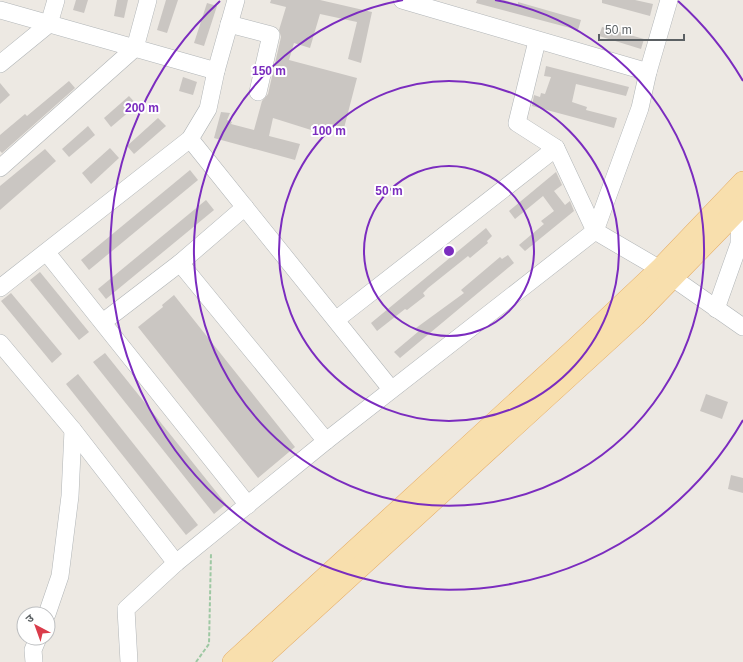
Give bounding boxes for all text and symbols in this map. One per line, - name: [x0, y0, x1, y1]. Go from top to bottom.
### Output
- scale bar: [599, 16, 684, 42]
- text: 50 m: [605, 23, 632, 37]
- text: 150 m: [252, 64, 286, 78]
- text: 200 m: [125, 101, 159, 115]
- text: 100 m: [312, 124, 346, 138]
- text: 50 m: [375, 184, 403, 198]
- centre of rings: [442, 244, 456, 258]
- north arrow: [16, 606, 56, 646]
- text: उ: [23, 611, 36, 625]

